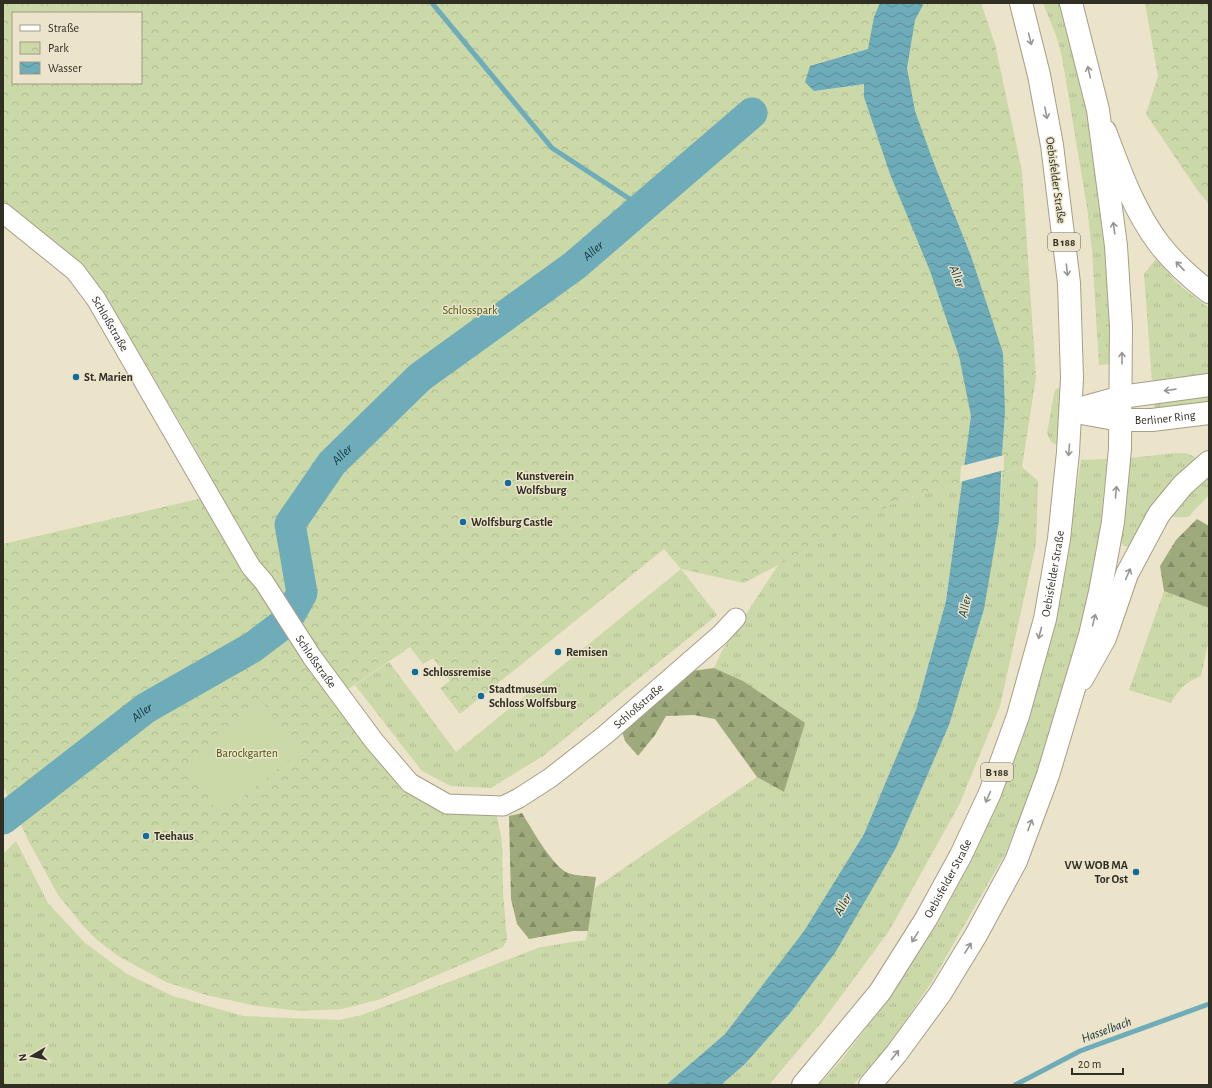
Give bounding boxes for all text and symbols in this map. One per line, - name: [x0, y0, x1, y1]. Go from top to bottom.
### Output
- legend: [12, 12, 142, 84]
- text: Straße: [48, 22, 79, 34]
- one-way arrow: [1027, 32, 1034, 45]
- text: Park: [48, 42, 69, 54]
- text: Wasser: [48, 62, 82, 74]
- one-way arrow: [1084, 66, 1092, 79]
- one-way arrow: [1042, 106, 1050, 119]
- street label: Oebisfelder Straße: [1044, 136, 1068, 224]
- one-way arrow: [1110, 222, 1118, 235]
- road number: B 188: [1048, 233, 1080, 251]
- water label: Aller: [580, 239, 607, 264]
- one-way arrow: [1175, 261, 1184, 271]
- water label: Aller: [946, 263, 967, 290]
- one-way arrow: [1064, 263, 1071, 276]
- street label: Schloßstraße: [90, 294, 131, 353]
- park label: Schlosspark: [443, 304, 498, 316]
- one-way arrow: [1118, 352, 1126, 365]
- place label: St. Marien: [84, 371, 133, 383]
- marker: St. Marien: [71, 372, 81, 382]
- one-way arrow: [1164, 386, 1177, 394]
- street label: Berliner Ring: [1135, 409, 1196, 426]
- water label: Aller: [329, 442, 356, 468]
- one-way arrow: [1065, 443, 1072, 456]
- place label: Kunstverein Wolfsburg: [516, 470, 574, 496]
- marker: Kunstverein Wolfsburg: [503, 478, 513, 488]
- one-way arrow: [1112, 486, 1120, 499]
- place label: Wolfsburg Castle: [471, 516, 553, 528]
- marker: Wolfsburg Castle: [458, 517, 468, 527]
- street label: Oebisfelder Straße: [1039, 530, 1066, 618]
- one-way arrow: [1125, 568, 1132, 580]
- water label: Aller: [956, 593, 974, 620]
- one-way arrow: [1090, 614, 1098, 627]
- one-way arrow: [1036, 627, 1044, 640]
- street label: Schloßstraße: [294, 633, 339, 690]
- place label: Remisen: [566, 646, 608, 658]
- marker: Remisen: [553, 647, 563, 657]
- place label: Schlossremise: [423, 666, 491, 678]
- marker: Schlossremise: [410, 667, 420, 677]
- street label: Schloßstraße: [611, 681, 665, 731]
- place label: Stadtmuseum Schloss Wolfsburg: [489, 683, 577, 709]
- marker: Stadtmuseum Schloss Wolfsburg: [476, 691, 486, 701]
- water label: Aller: [128, 701, 155, 726]
- park label: Barockgarten: [216, 747, 278, 759]
- road number: B 188: [981, 763, 1013, 781]
- one-way arrow: [984, 791, 991, 803]
- one-way arrow: [1026, 819, 1034, 831]
- place label: Teehaus: [154, 830, 194, 842]
- marker: Teehaus: [141, 831, 151, 841]
- street label: Oebisfelder Straße: [922, 837, 974, 920]
- place label: VW WOB MA Tor Ost: [1065, 859, 1129, 885]
- marker: VW WOB MA Tor Ost: [1131, 867, 1141, 877]
- water label: Aller: [832, 891, 855, 919]
- one-way arrow: [911, 931, 919, 942]
- one-way arrow: [965, 942, 973, 954]
- water label: Hasselbach: [1080, 1015, 1133, 1045]
- north arrow: [12, 1036, 52, 1076]
- one-way arrow: [891, 1049, 899, 1060]
- scale bar: [1072, 1050, 1123, 1076]
- text: N: [17, 1053, 29, 1062]
- text: 20 m: [1078, 1058, 1101, 1070]

